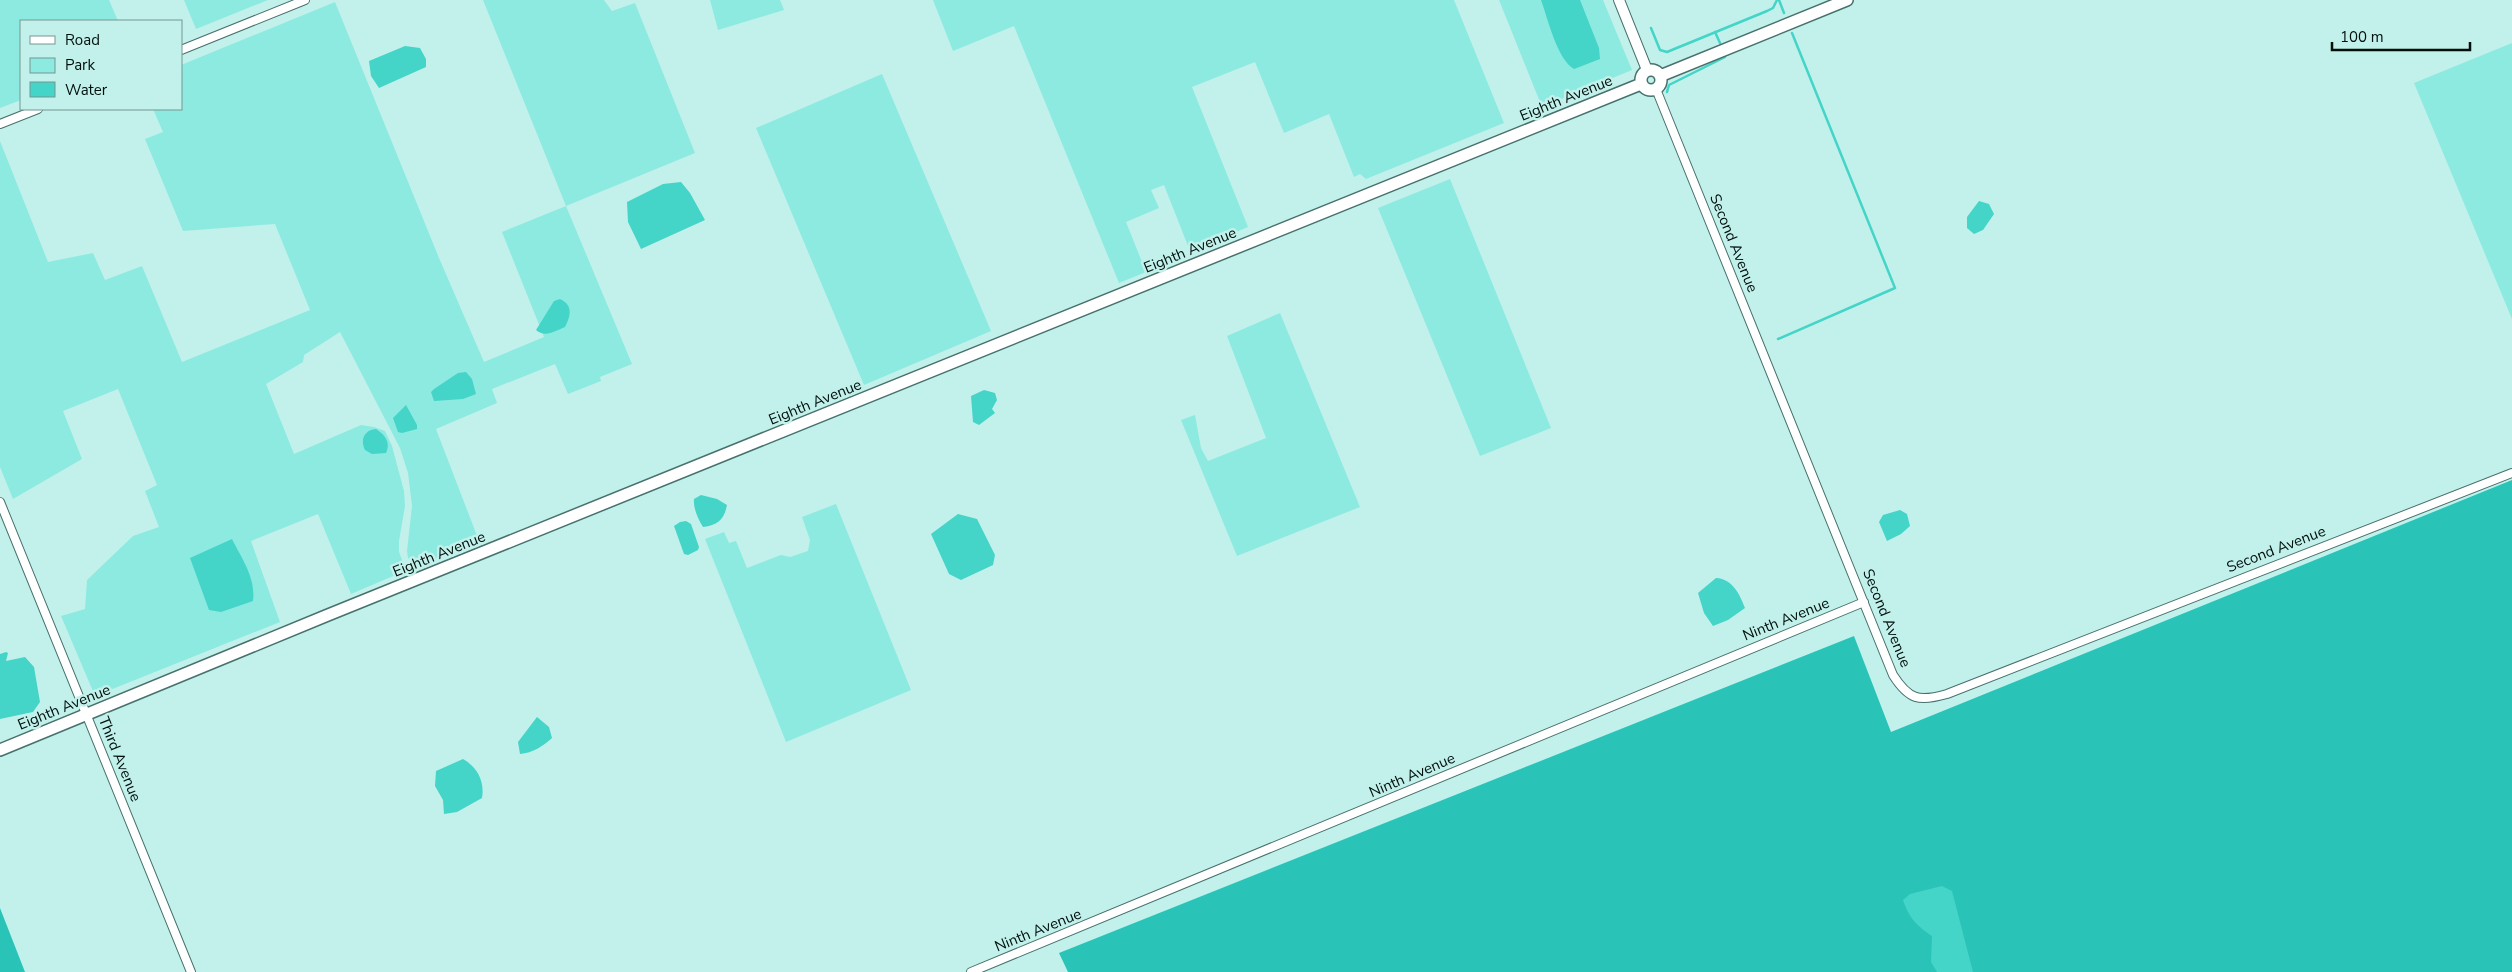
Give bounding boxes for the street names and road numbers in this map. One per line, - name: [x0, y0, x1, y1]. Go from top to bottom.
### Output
- street label: Eighth Avenue: [1517, 70, 1615, 126]
- street label: Second Avenue: [1705, 191, 1763, 295]
- street label: Eighth Avenue: [1141, 222, 1239, 278]
- street label: Eighth Avenue: [766, 374, 864, 430]
- street label: Second Avenue: [2224, 521, 2328, 577]
- street label: Eighth Avenue: [390, 526, 488, 582]
- street label: Second Avenue: [1858, 566, 1916, 670]
- street label: Ninth Avenue: [1740, 593, 1832, 645]
- street label: Eighth Avenue: [15, 679, 113, 735]
- street label: Third Avenue: [94, 714, 146, 804]
- street label: Ninth Avenue: [1366, 748, 1458, 802]
- street label: Ninth Avenue: [992, 904, 1084, 956]

